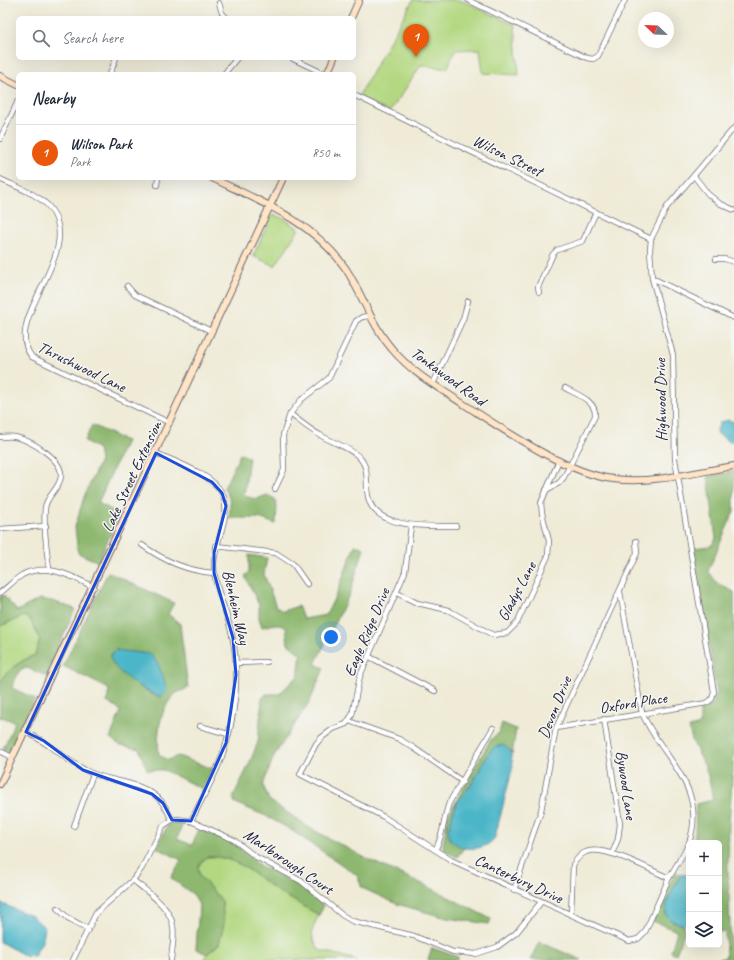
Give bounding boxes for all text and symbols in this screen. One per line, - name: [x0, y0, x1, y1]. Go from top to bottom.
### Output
- north arrow: [638, 12, 674, 48]
- search box: [16, 16, 356, 60]
- pin: 1: [403, 24, 429, 57]
- icon: search: [30, 27, 52, 49]
- text: Search here: [62, 29, 123, 48]
- text: Nearby: [32, 88, 75, 109]
- street label: Wilson Street: [470, 131, 548, 182]
- text: Wilson Park: [70, 135, 132, 154]
- text: 1: [42, 145, 48, 161]
- text: 850 m: [312, 145, 340, 161]
- text: Park: [70, 154, 91, 170]
- street label: Thrushwood Lane: [34, 337, 131, 398]
- street label: Tonkawood Road: [407, 343, 492, 412]
- street label: Highwood Drive: [650, 356, 672, 442]
- street label: Lake Street Extension: [97, 417, 167, 535]
- street label: Gladys Lane: [493, 557, 542, 625]
- street label: Blenheim Way: [218, 568, 255, 648]
- street label: Eagle Ridge Drive: [339, 584, 395, 680]
- your location: [321, 627, 341, 647]
- street label: Devon Drive: [533, 672, 577, 741]
- street label: Oxford Place: [598, 688, 670, 718]
- street label: Bywood Lane: [611, 749, 641, 823]
- street label: Marlborough Court: [240, 824, 339, 900]
- map controls: [686, 840, 722, 948]
- button: +: [686, 840, 722, 876]
- street label: Canterbury Drive: [471, 850, 567, 909]
- button: −: [686, 876, 722, 912]
- button: layers: [686, 912, 722, 948]

